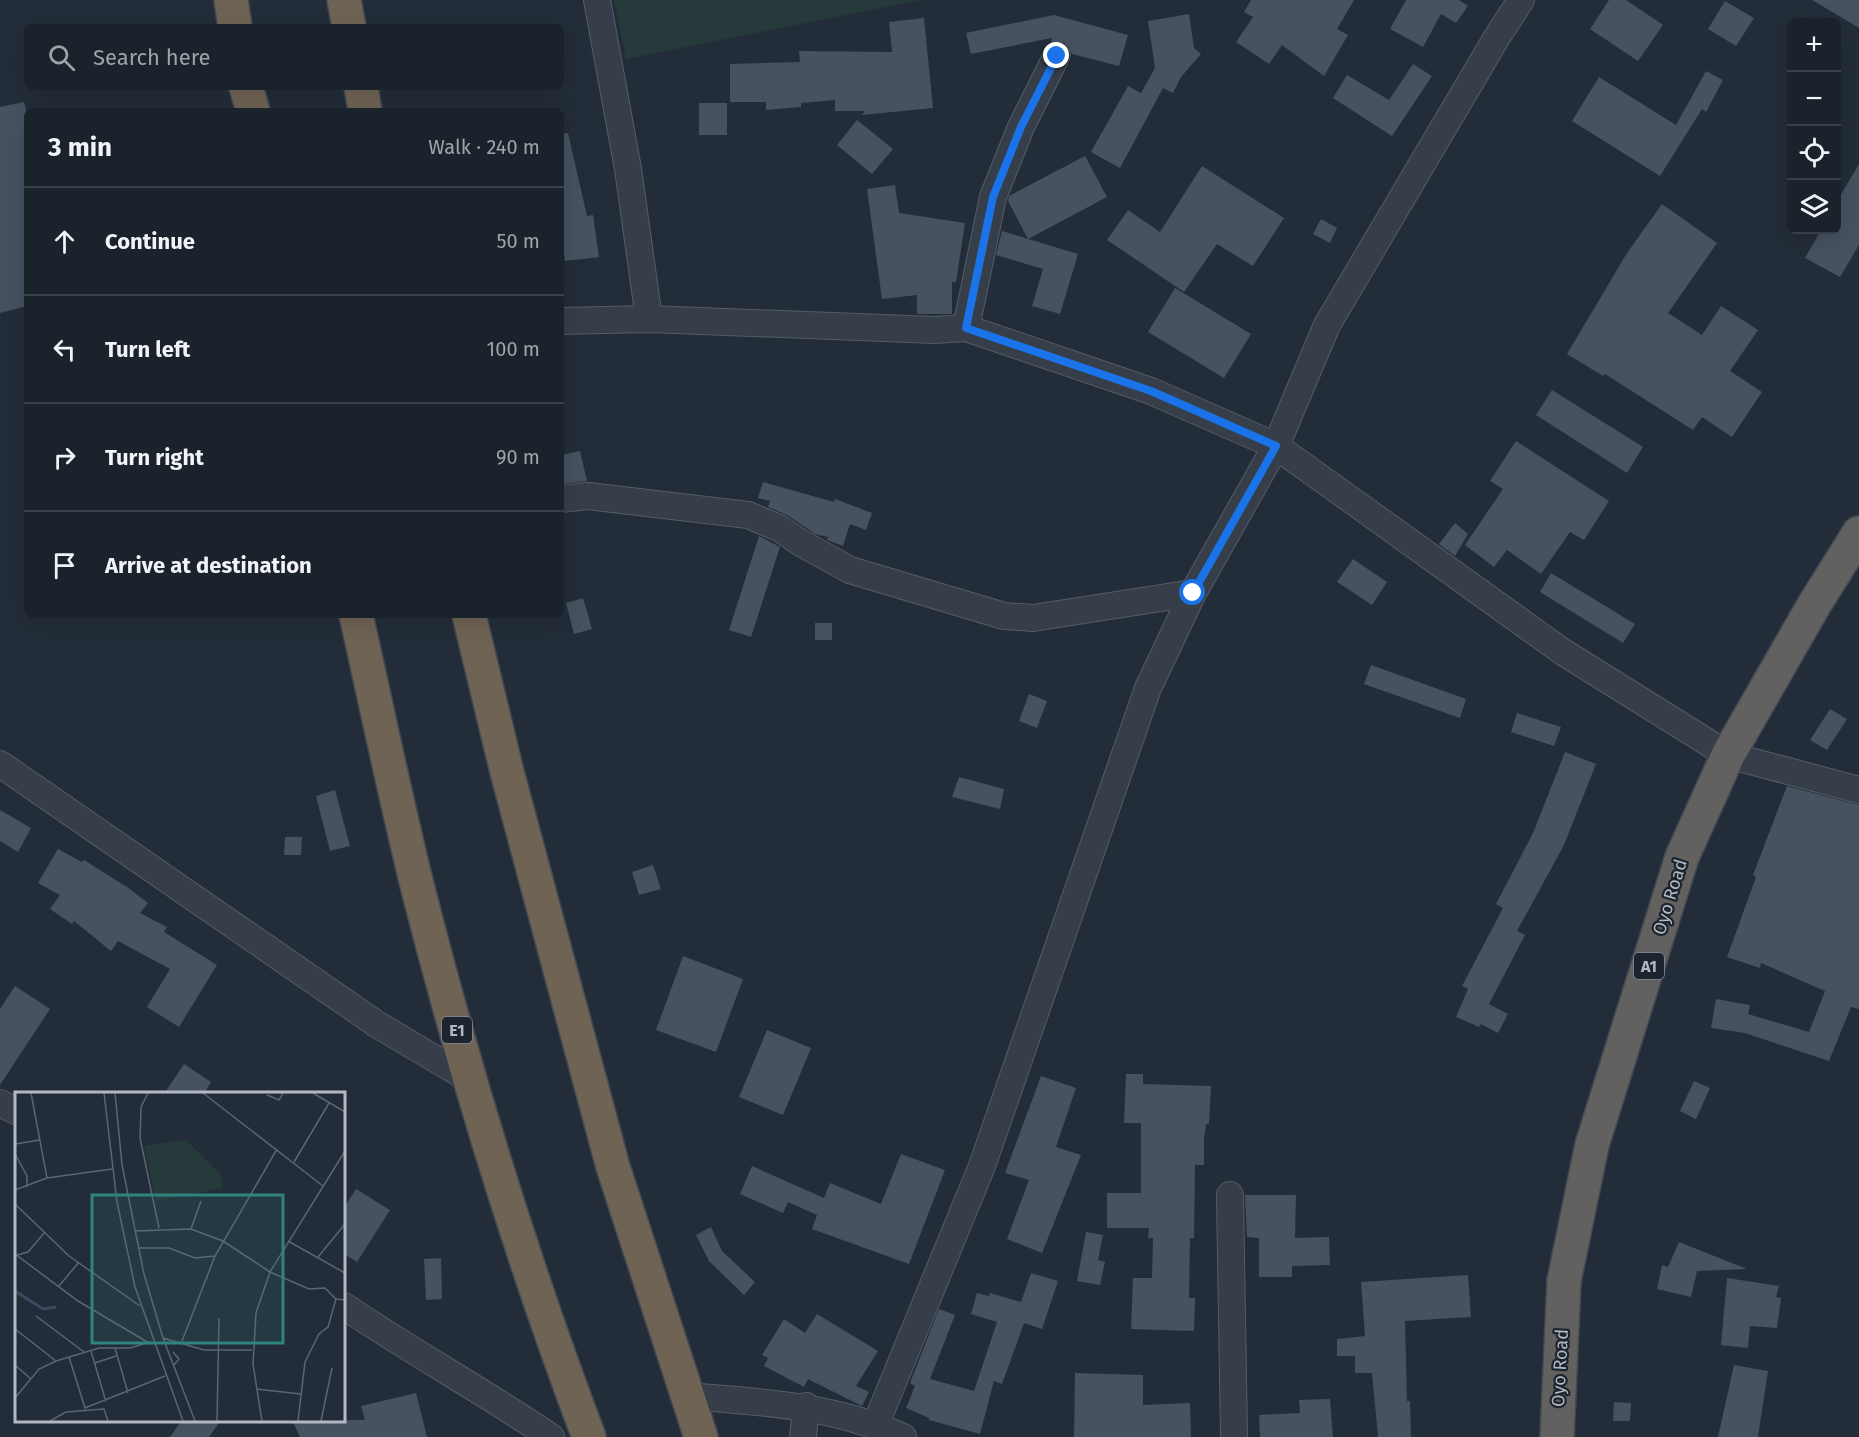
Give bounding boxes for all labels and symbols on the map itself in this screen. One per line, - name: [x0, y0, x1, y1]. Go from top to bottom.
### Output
- route end: [1043, 42, 1069, 68]
- route start: [1179, 579, 1205, 605]
- street label: Oyo Road: [1648, 856, 1692, 938]
- road number: A1: [1634, 953, 1664, 979]
- road number: E1: [442, 1017, 472, 1043]
- inset map: [15, 1092, 345, 1422]
- street label: Oyo Road: [1547, 1328, 1573, 1408]

